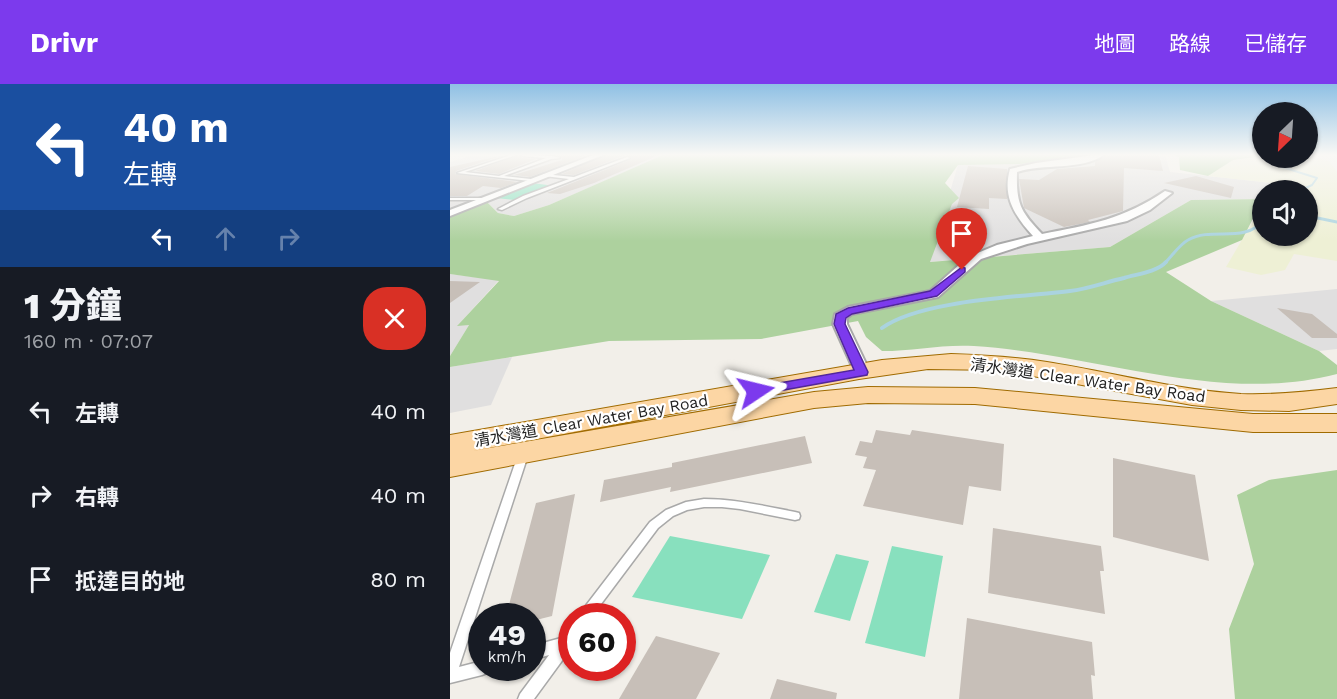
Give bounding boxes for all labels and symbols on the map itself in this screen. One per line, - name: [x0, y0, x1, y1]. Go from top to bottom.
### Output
- north arrow: [1252, 102, 1318, 168]
- pin: [936, 208, 987, 270]
- street label: 清水灣道 Clear Water Bay Road: [969, 355, 1207, 406]
- position arrow: [724, 359, 788, 423]
- street label: 清水灣道 Clear Water Bay Road: [473, 391, 710, 450]
- speed limit sign: 60: [558, 603, 636, 681]

